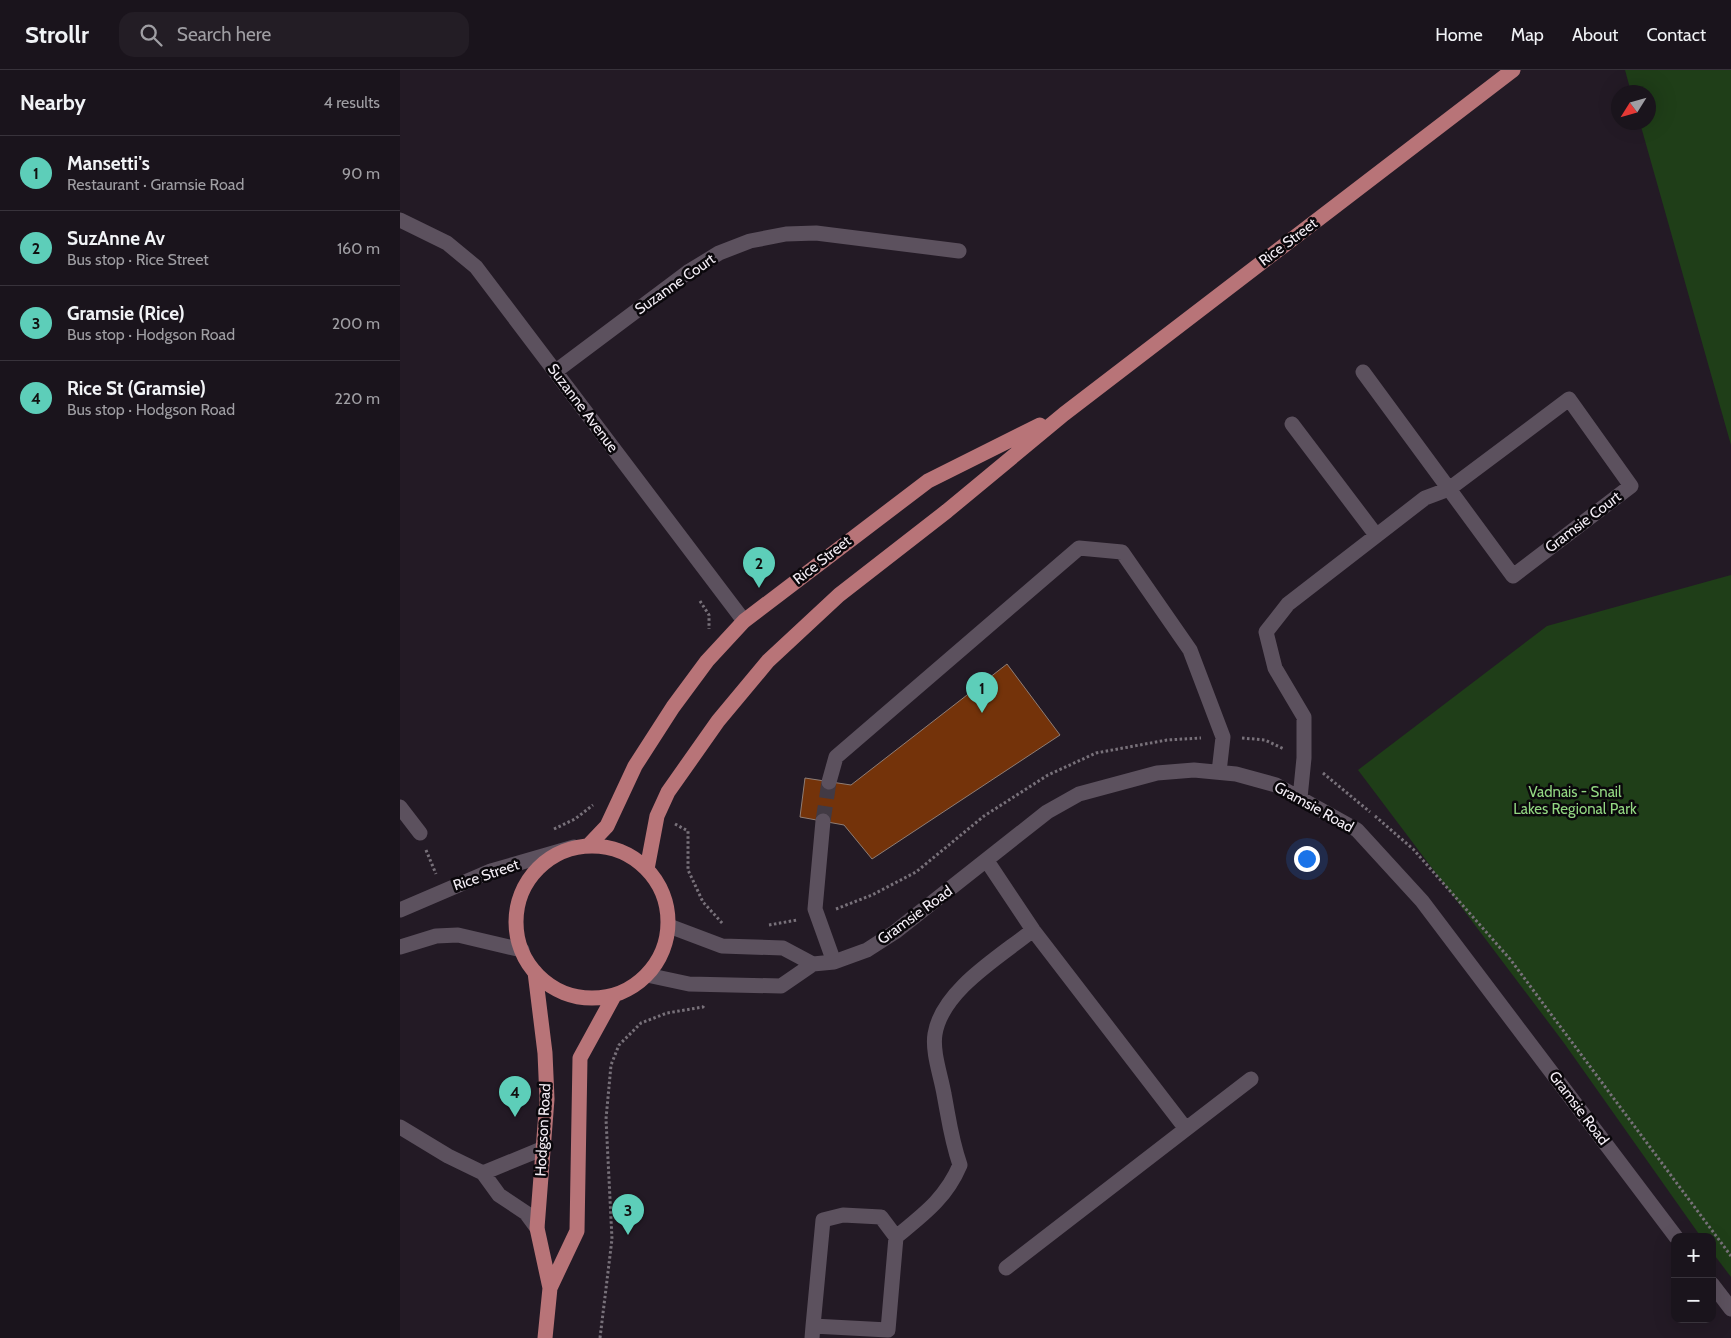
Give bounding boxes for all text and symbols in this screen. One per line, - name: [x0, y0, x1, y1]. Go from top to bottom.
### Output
- search box: [119, 12, 469, 57]
- text: Strollr: [25, 20, 89, 49]
- icon: search: [137, 21, 165, 49]
- text: Search here: [177, 23, 271, 46]
- text: Home: [1435, 24, 1483, 46]
- text: Map: [1511, 24, 1544, 46]
- text: About: [1572, 24, 1618, 46]
- text: Contact: [1646, 24, 1706, 46]
- north arrow: [1611, 85, 1656, 130]
- text: Nearby: [20, 90, 86, 115]
- text: 4 results: [323, 93, 380, 112]
- text: Mansetti's: [67, 152, 150, 175]
- text: 1: [33, 164, 39, 183]
- text: 90 m: [342, 164, 380, 183]
- text: Restaurant · Gramsie Road: [67, 175, 244, 194]
- street label: Rice Street: [1255, 214, 1321, 270]
- text: SuzAnne Av: [67, 227, 165, 250]
- text: 2: [32, 239, 40, 258]
- text: 160 m: [337, 239, 380, 258]
- text: Bus stop · Rice Street: [67, 250, 209, 269]
- street label: Suzanne Court: [632, 250, 718, 318]
- text: Gramsie (Rice): [67, 302, 185, 325]
- text: 3: [32, 314, 40, 333]
- text: 200 m: [332, 314, 380, 333]
- text: Bus stop · Hodgson Road: [67, 325, 235, 344]
- street label: Suzanne Avenue: [544, 360, 622, 456]
- text: Rice St (Gramsie): [67, 377, 206, 400]
- text: 4: [31, 389, 41, 408]
- text: 220 m: [334, 389, 380, 408]
- text: Bus stop · Hodgson Road: [67, 400, 235, 419]
- street label: Gramsie Court: [1542, 488, 1624, 556]
- street label: Rice Street: [789, 532, 855, 588]
- pin: 2: [743, 547, 775, 588]
- pin: 1: [966, 672, 998, 713]
- street label: Gramsie Road: [1271, 778, 1357, 836]
- park label: Vadnais - Snail Lakes Regional Park: [1513, 783, 1637, 818]
- your location: [1294, 846, 1320, 872]
- street label: Rice Street: [451, 855, 521, 895]
- street label: Gramsie Road: [874, 882, 956, 948]
- street label: Gramsie Road: [1545, 1067, 1613, 1149]
- pin: 4: [499, 1076, 531, 1117]
- street label: Hodgson Road: [532, 1083, 554, 1177]
- pin: 3: [612, 1194, 644, 1235]
- map controls: [1671, 1233, 1716, 1323]
- button: +: [1671, 1233, 1716, 1278]
- button: −: [1671, 1278, 1716, 1323]

